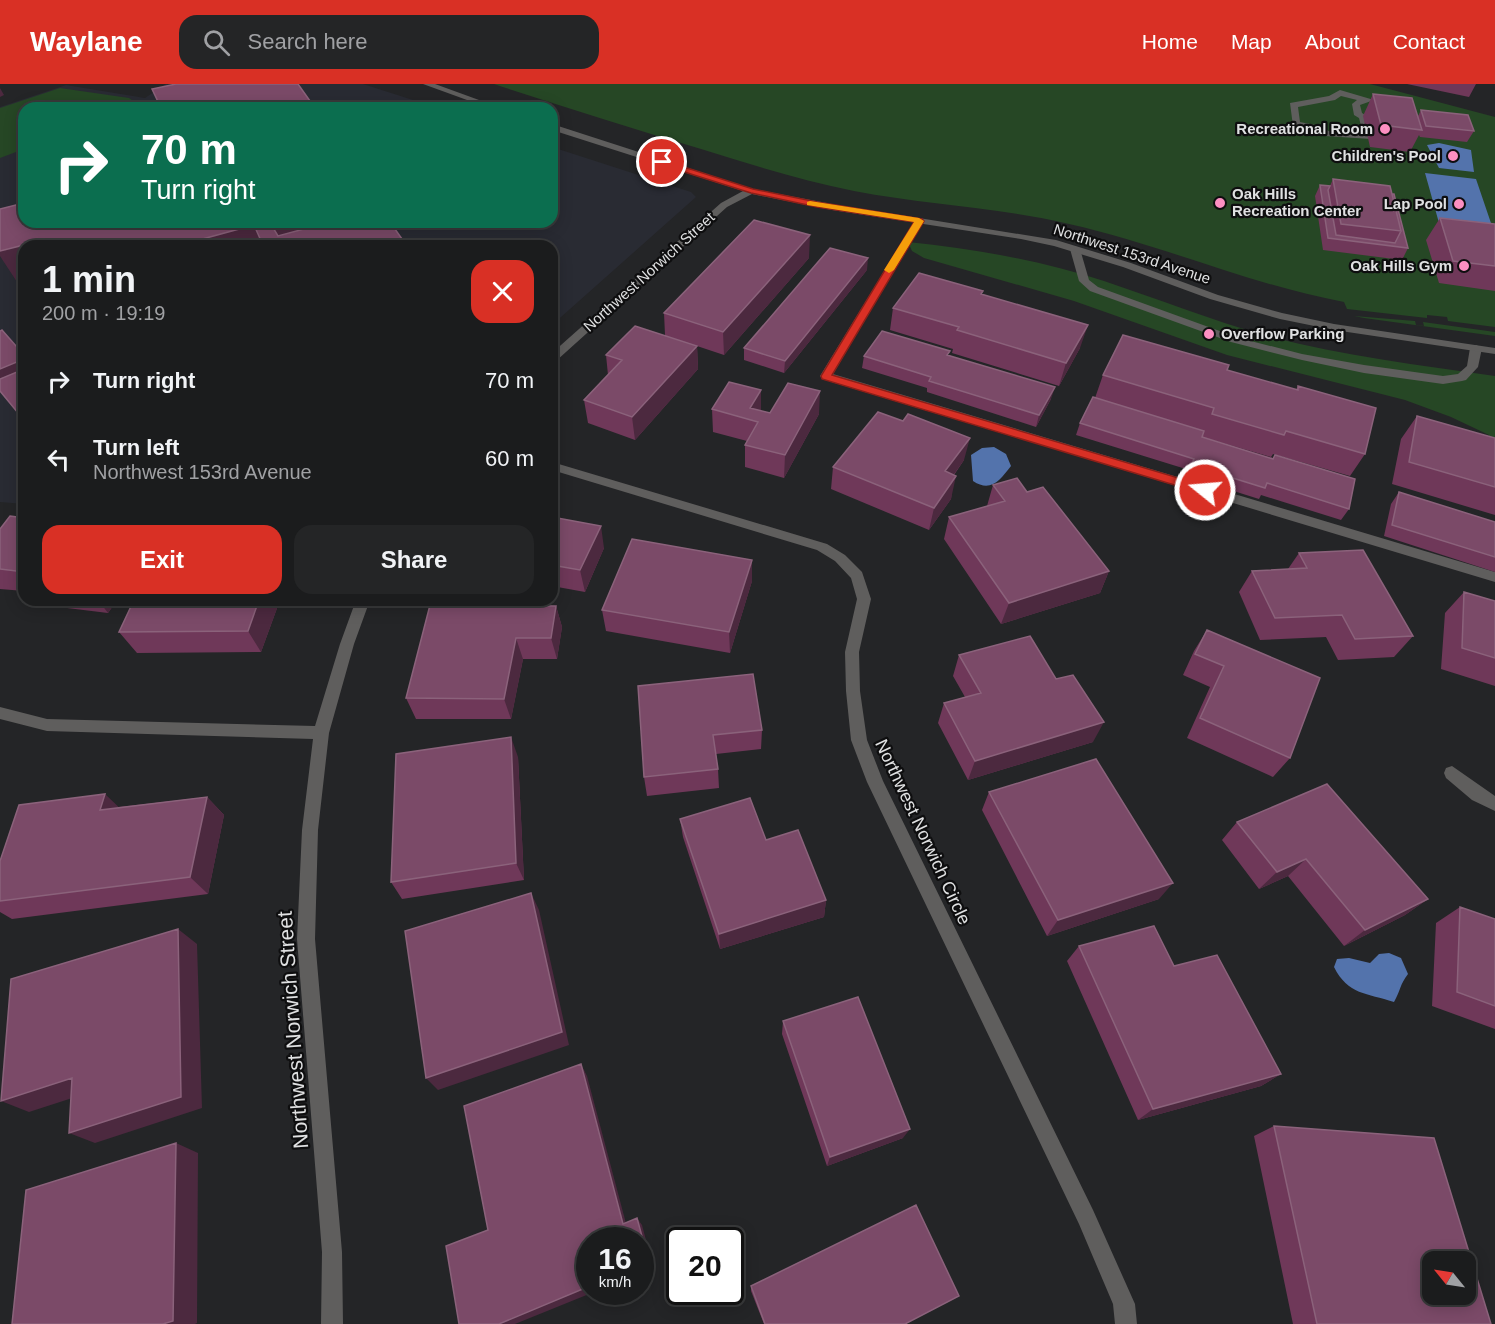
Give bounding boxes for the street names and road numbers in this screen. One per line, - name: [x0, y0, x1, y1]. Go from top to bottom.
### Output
- street label: Northwest Norwich Street: [580, 208, 718, 335]
- street label: Northwest 153rd Avenue: [1052, 220, 1213, 287]
- street label: Northwest Norwich Circle: [871, 736, 975, 928]
- street label: Northwest Norwich Street: [273, 910, 312, 1150]

